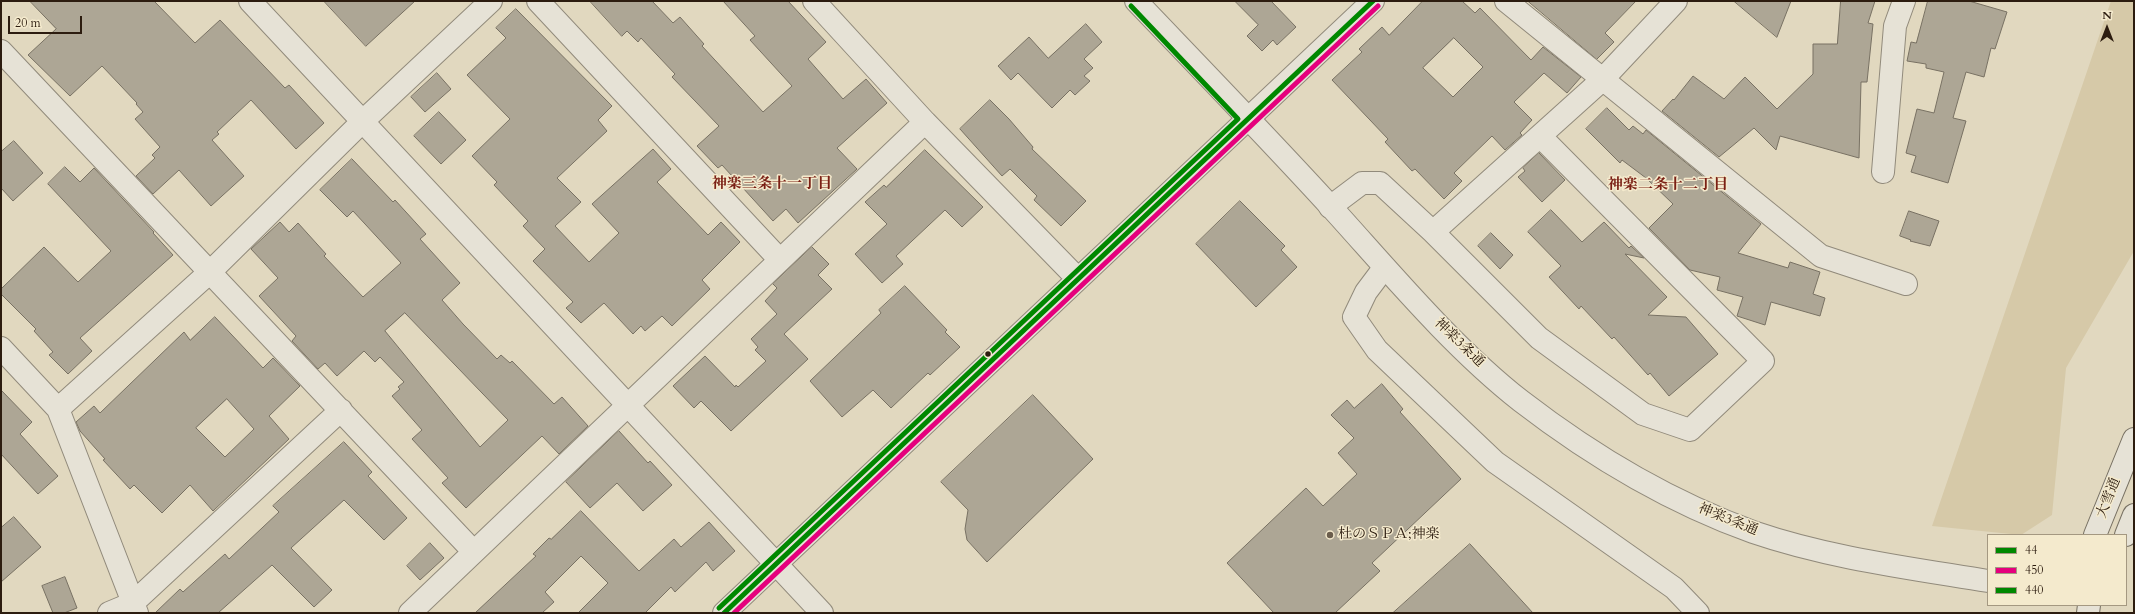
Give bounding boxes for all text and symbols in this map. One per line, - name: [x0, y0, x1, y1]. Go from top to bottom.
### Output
- scale bar: [10, 8, 84, 34]
- north arrow: [2087, 8, 2127, 48]
- text: N: [2102, 8, 2112, 23]
- text: 20 m: [15, 15, 41, 31]
- district label: 神楽三条十一丁目: [712, 176, 832, 194]
- district label: 神楽二条十二丁目: [1608, 177, 1728, 195]
- street label: 神楽3条通: [1430, 315, 1488, 371]
- unlabelled marker: [983, 349, 993, 359]
- street label: 大雪通: [2093, 475, 2125, 521]
- street label: 神楽3条通: [1696, 500, 1760, 540]
- place label: 杜のＳＰＡ;神楽: [1338, 527, 1440, 543]
- marker: 杜のＳＰＡ;神楽: [1325, 530, 1335, 540]
- legend: [1987, 534, 2127, 606]
- text: 44: [2025, 542, 2037, 558]
- text: 450: [2025, 562, 2043, 578]
- text: 440: [2025, 582, 2043, 598]

